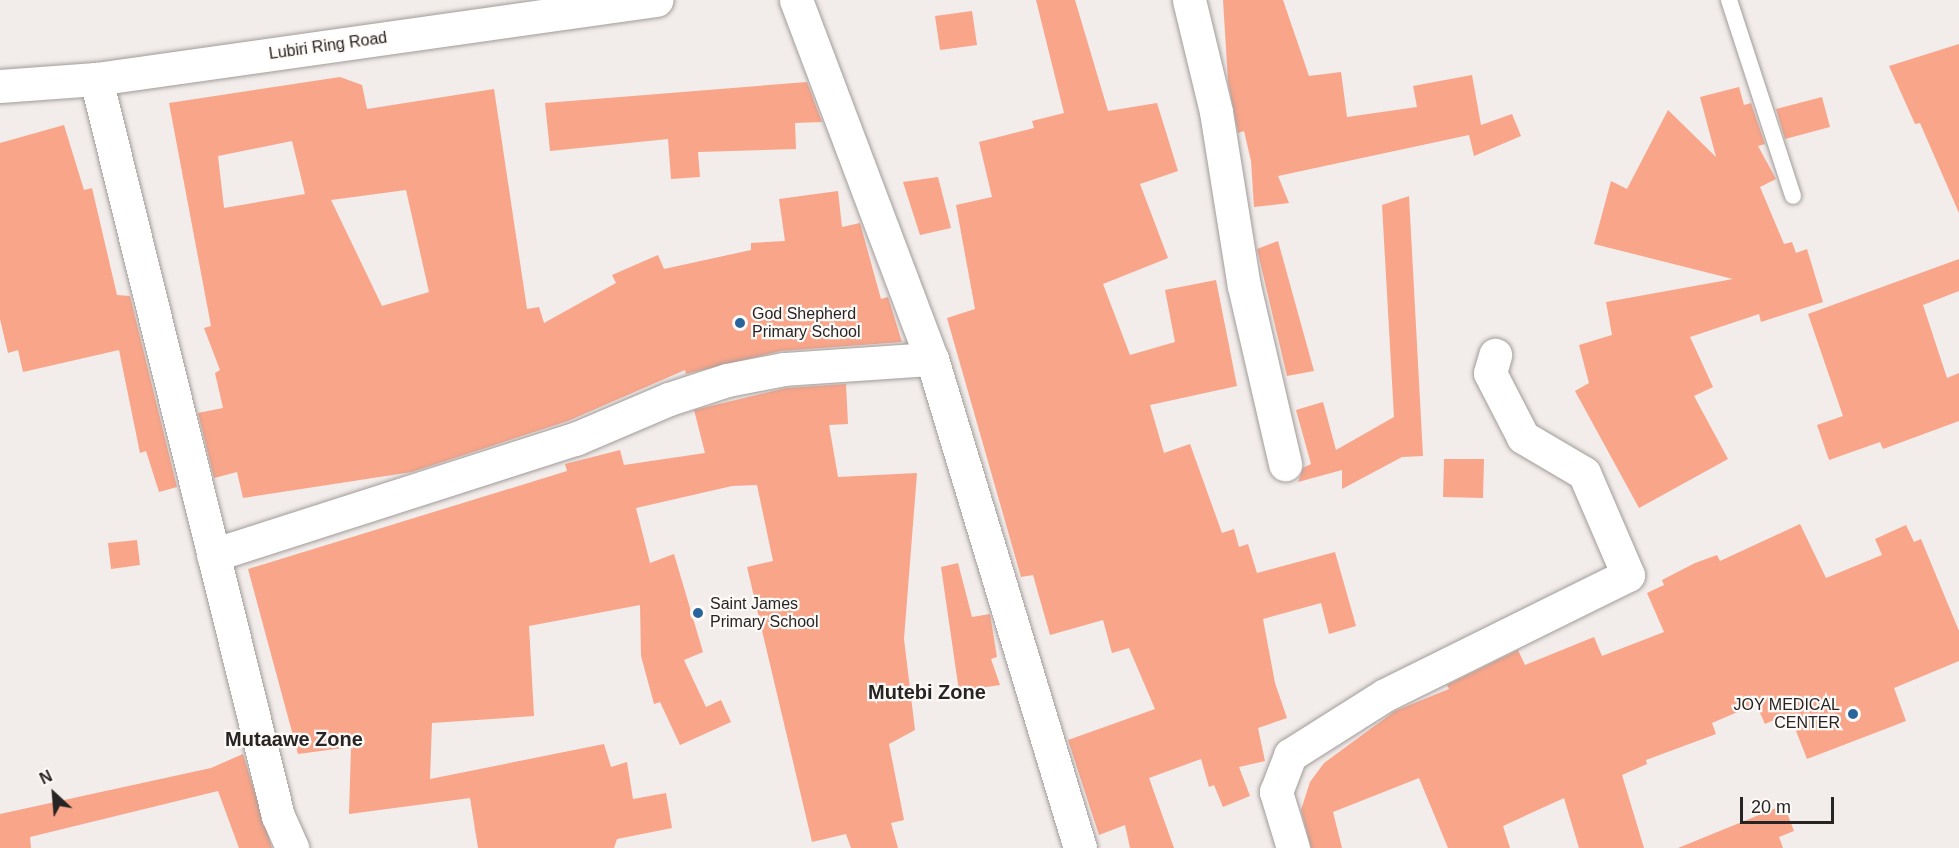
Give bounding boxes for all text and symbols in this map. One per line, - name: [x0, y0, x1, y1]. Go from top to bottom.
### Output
- street label: Lubiri Ring Road: [268, 28, 388, 64]
- place label: God Shepherd Primary School: [752, 304, 860, 342]
- marker: God Shepherd Primary School: [733, 316, 747, 330]
- place label: Saint James Primary School: [710, 594, 818, 632]
- marker: Saint James Primary School: [691, 606, 705, 620]
- district label: Mutebi Zone: [868, 680, 986, 704]
- place label: JOY MEDICAL CENTER: [1733, 695, 1840, 733]
- marker: JOY MEDICAL CENTER: [1844, 705, 1862, 723]
- district label: Mutaawe Zone: [225, 727, 363, 751]
- north arrow: [24, 764, 84, 824]
- text: N: [37, 767, 55, 788]
- scale bar: [1743, 785, 1838, 823]
- text: 20 m: [1751, 797, 1791, 817]

